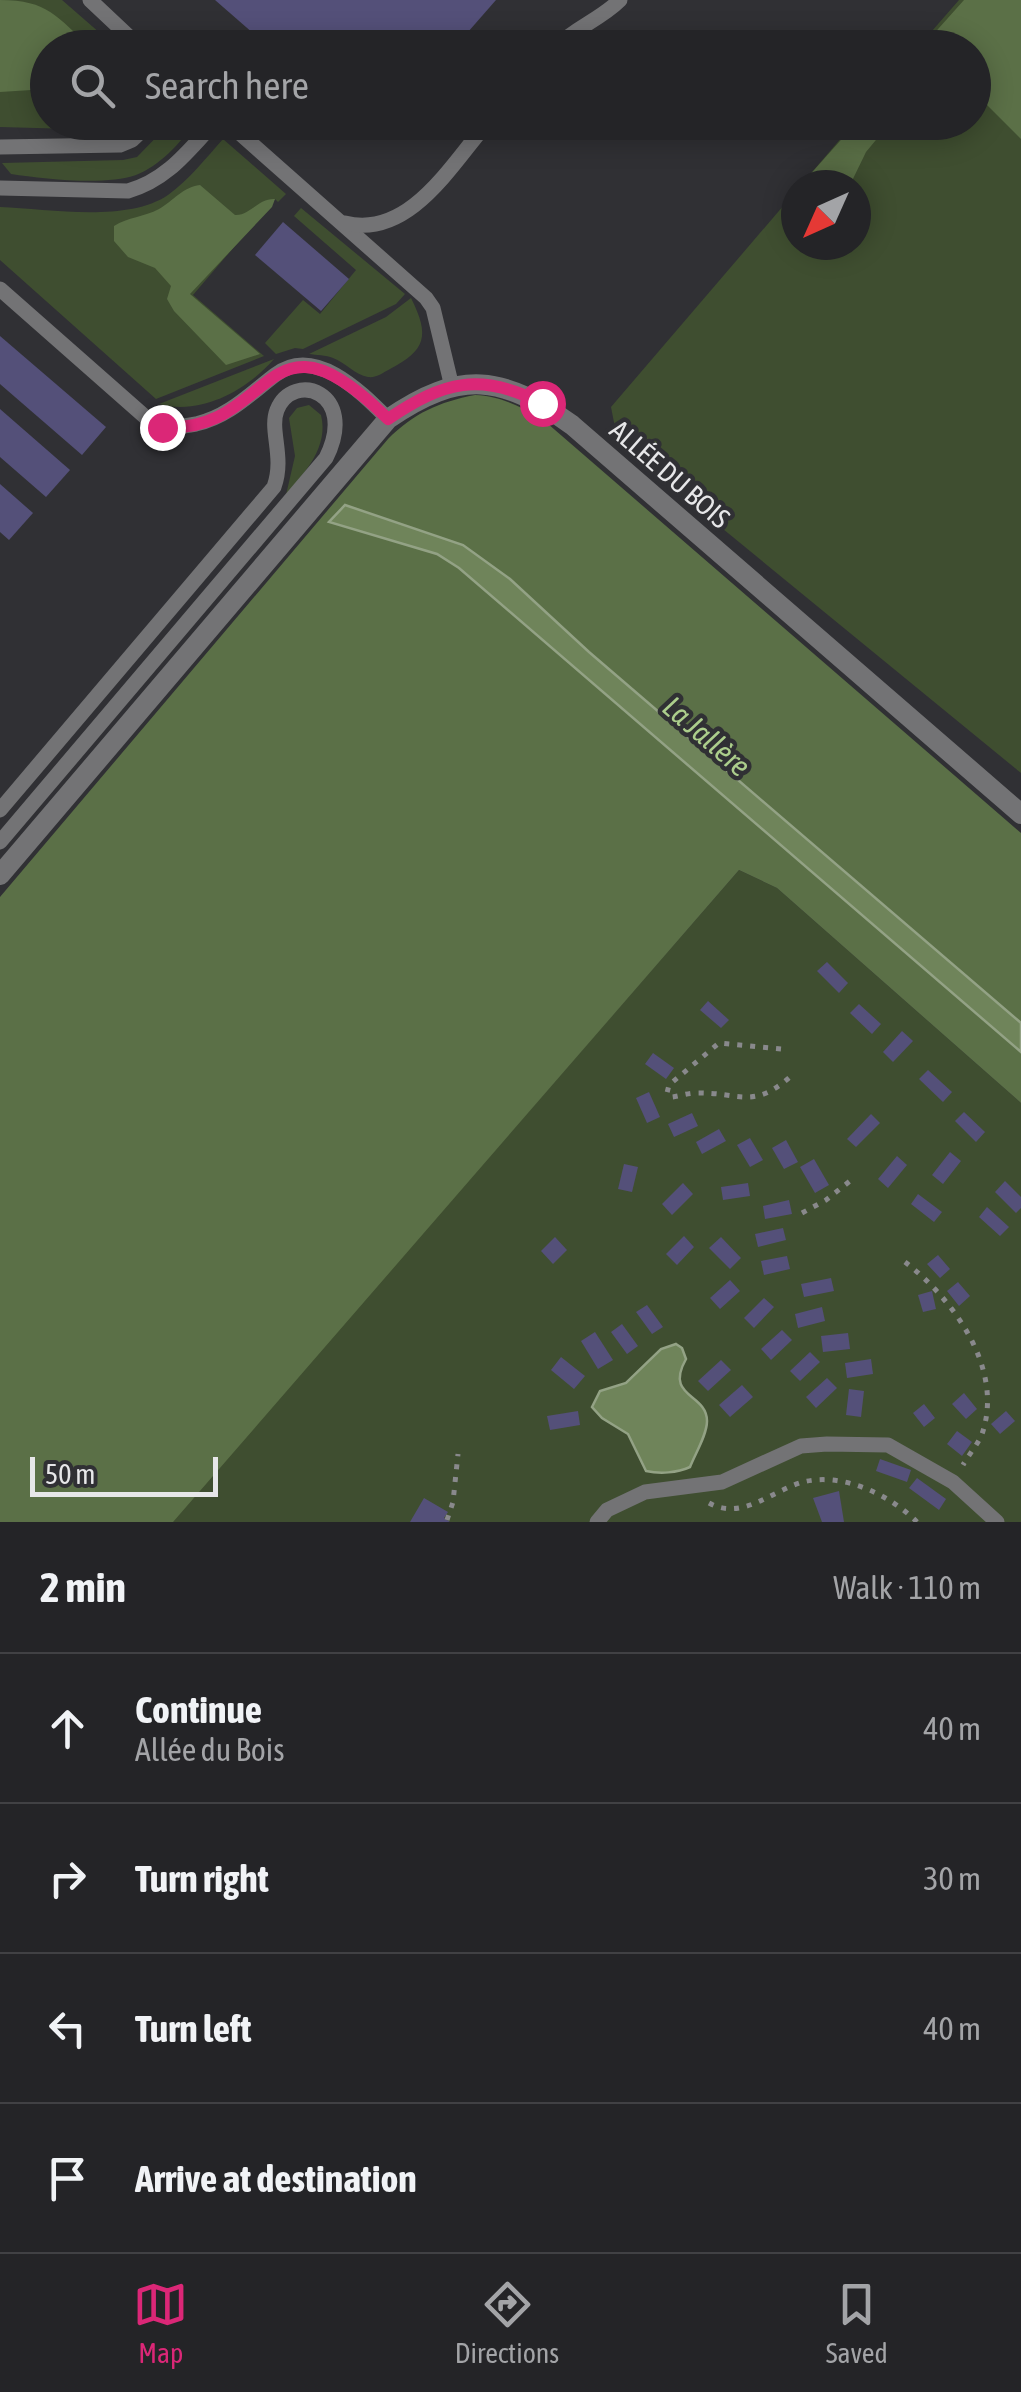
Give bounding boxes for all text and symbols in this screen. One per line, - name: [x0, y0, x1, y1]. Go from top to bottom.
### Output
- search box: [30, 30, 991, 140]
- icon: search: [65, 58, 120, 113]
- text: Search here: [145, 64, 309, 107]
- north arrow: [781, 170, 871, 260]
- route start: [520, 381, 566, 427]
- route end: [140, 405, 186, 451]
- street label: ALLÉE DU BOIS: [604, 413, 736, 535]
- water label: La Jallère: [657, 689, 757, 783]
- scale bar: [30, 1452, 218, 1496]
- text: 50 m: [45, 1458, 95, 1490]
- text: 2 min: [40, 1563, 126, 1611]
- text: Walk · 110 m: [833, 1569, 981, 1606]
- text: Continue: [135, 1688, 262, 1731]
- icon: ahead: [40, 1701, 95, 1756]
- text: 40 m: [923, 1710, 981, 1747]
- text: Allée du Bois: [135, 1731, 284, 1768]
- icon: right: [40, 1851, 95, 1906]
- text: Turn right: [135, 1857, 269, 1900]
- text: 30 m: [923, 1860, 981, 1897]
- icon: left: [40, 2001, 95, 2056]
- text: Turn left: [135, 2007, 251, 2050]
- text: 40 m: [923, 2010, 981, 2047]
- icon: arrive: [40, 2151, 95, 2206]
- text: Arrive at destination: [135, 2157, 417, 2200]
- tab: Map: [133, 2277, 188, 2369]
- tab: Directions: [455, 2277, 559, 2369]
- tab: Saved: [826, 2277, 888, 2369]

